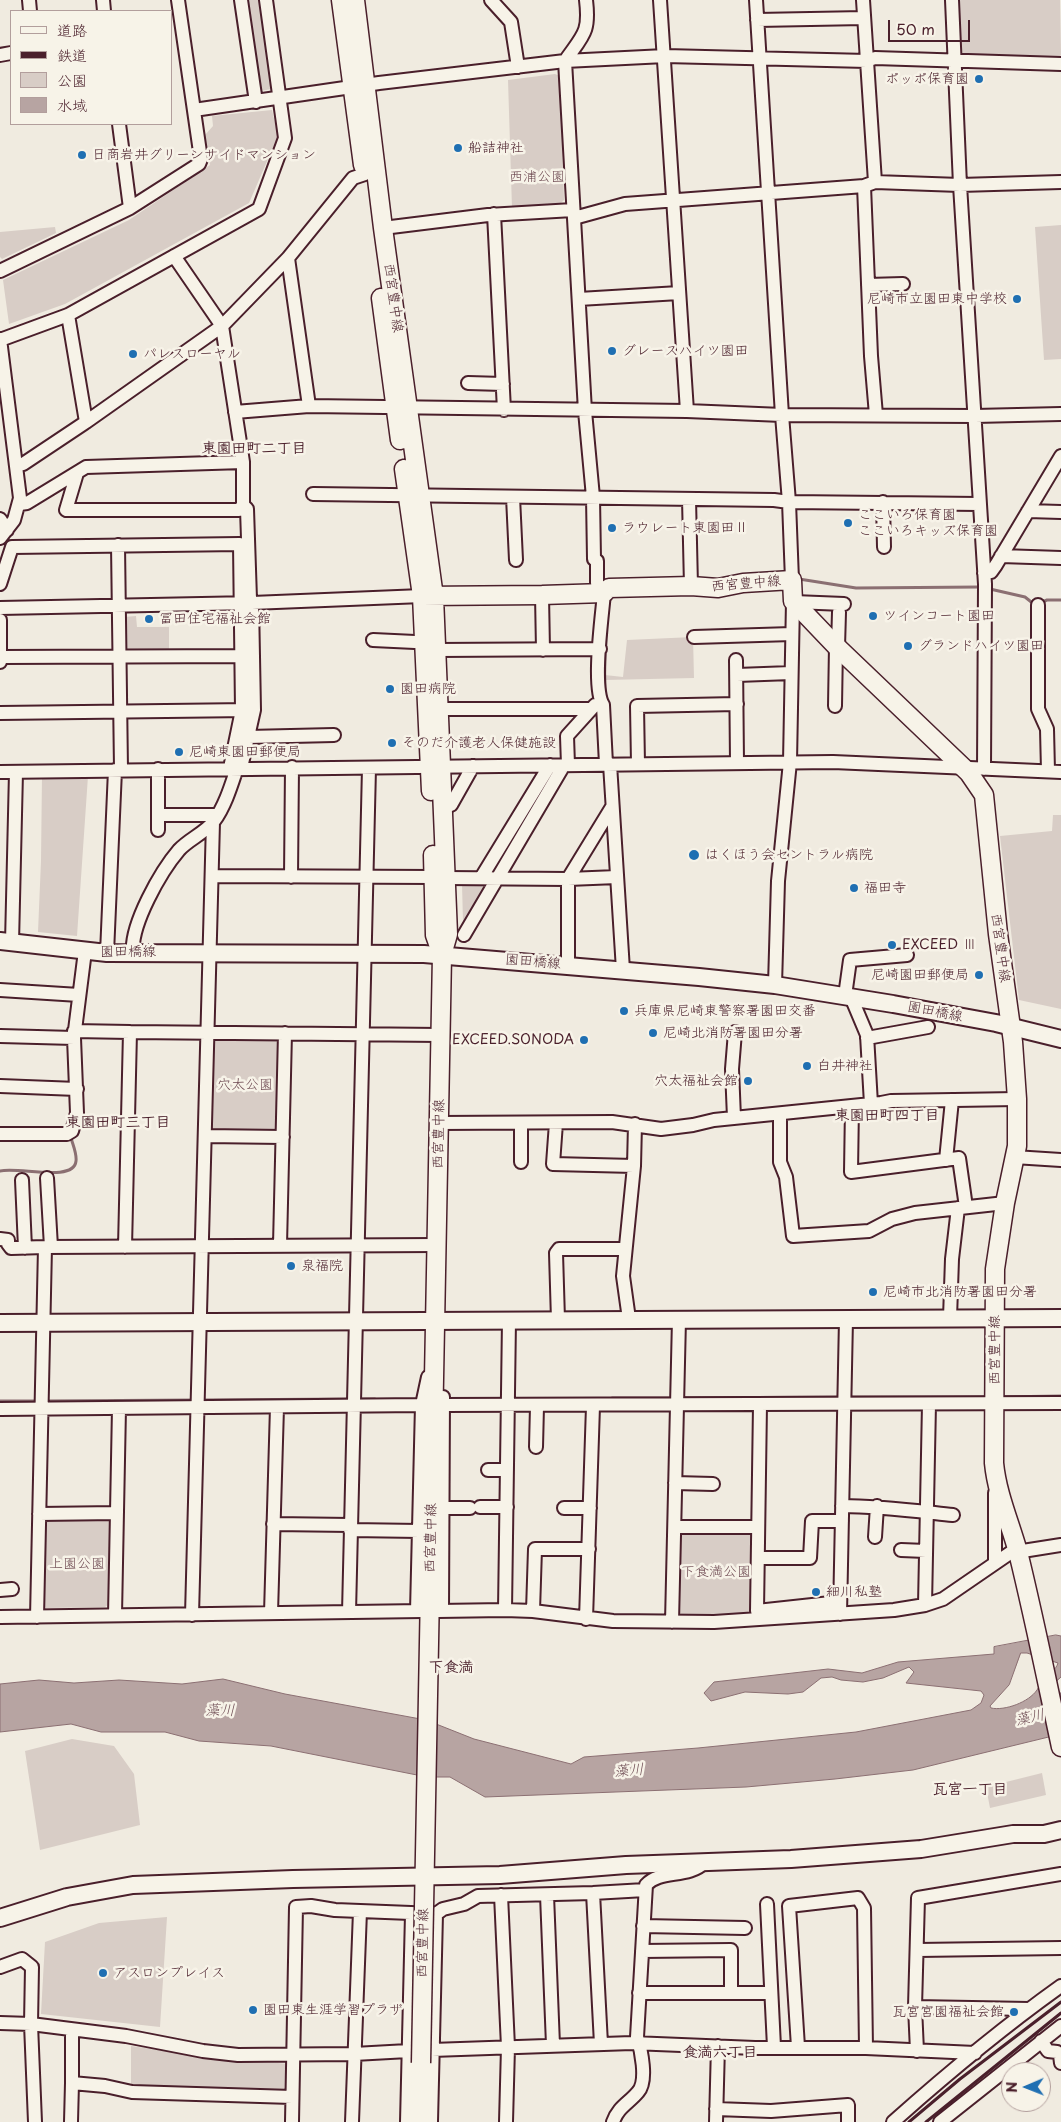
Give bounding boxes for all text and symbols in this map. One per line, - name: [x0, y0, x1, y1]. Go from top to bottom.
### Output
- legend: [10, 10, 172, 125]
- scale bar: [891, 10, 974, 42]
- text: 50 m: [896, 17, 935, 40]
- text: 道路: [57, 18, 87, 41]
- text: 鉄道: [57, 43, 87, 66]
- text: 公園: [57, 68, 87, 91]
- place label: ポッポ保育園: [885, 71, 969, 87]
- marker: ポッポ保育園: [973, 73, 985, 85]
- text: 水域: [57, 93, 87, 116]
- place label: 船詰神社: [468, 140, 524, 156]
- marker: 船詰神社: [452, 142, 464, 154]
- place label: 日商岩井グリーンサイドマンション: [92, 147, 316, 163]
- marker: 日商岩井グリーンサイドマンション: [76, 149, 88, 161]
- park label: 西浦公園: [509, 169, 565, 185]
- street label: 西宮豊中線: [380, 262, 406, 334]
- place label: 尼崎市立園田東中学校: [867, 291, 1007, 307]
- marker: 尼崎市立園田東中学校: [1011, 293, 1023, 305]
- place label: グレースハイツ園田: [622, 343, 749, 359]
- marker: グレースハイツ園田: [606, 345, 618, 357]
- place label: パレスローヤル: [143, 346, 241, 362]
- marker: パレスローヤル: [127, 348, 139, 360]
- district label: 東園田町二丁目: [202, 440, 306, 458]
- place label: ここいろ保育園 ここいろキッズ保育園: [858, 507, 998, 540]
- marker: ここいろ保育園 ここいろキッズ保育園: [842, 517, 854, 529]
- place label: ラウレート東園田Ⅱ: [622, 520, 749, 536]
- marker: ラウレート東園田Ⅱ: [606, 522, 618, 534]
- street label: 西宮豊中線: [710, 573, 782, 595]
- place label: ツインコート園田: [883, 608, 995, 624]
- marker: ツインコート園田: [867, 610, 879, 622]
- place label: 冨田住宅福祉会館: [159, 611, 271, 627]
- marker: 冨田住宅福祉会館: [143, 613, 155, 625]
- place label: グランドハイツ園田: [918, 638, 1044, 654]
- marker: グランドハイツ園田: [902, 640, 914, 652]
- place label: 園田病院: [400, 681, 456, 697]
- marker: 園田病院: [384, 683, 396, 695]
- place label: そのだ介護老人保健施設: [402, 735, 556, 751]
- marker: そのだ介護老人保健施設: [386, 737, 398, 749]
- place label: 尼崎東園田郵便局: [189, 744, 301, 760]
- marker: 尼崎東園田郵便局: [173, 746, 185, 758]
- place label: はくほう会セントラル病院: [705, 847, 873, 863]
- marker: はくほう会セントラル病院: [687, 848, 701, 862]
- place label: 福田寺: [864, 880, 906, 896]
- marker: 福田寺: [848, 882, 860, 894]
- street label: 西宮豊中線: [987, 912, 1013, 984]
- place label: EXCEED Ⅲ: [902, 937, 977, 953]
- marker: EXCEED Ⅲ: [886, 939, 898, 951]
- street label: 園田橋線: [100, 944, 156, 960]
- street label: 園田橋線: [504, 951, 562, 973]
- place label: 尼崎園田郵便局: [871, 967, 969, 983]
- marker: 尼崎園田郵便局: [973, 969, 985, 981]
- street label: 園田橋線: [906, 998, 964, 1026]
- place label: 兵庫県尼崎東警察署園田交番: [634, 1003, 816, 1019]
- marker: 兵庫県尼崎東警察署園田交番: [618, 1005, 630, 1017]
- place label: 尼崎北消防署園田分署: [663, 1025, 803, 1041]
- marker: 尼崎北消防署園田分署: [647, 1027, 659, 1039]
- place label: EXCEED.SONODA: [452, 1032, 574, 1048]
- marker: EXCEED.SONODA: [578, 1034, 590, 1046]
- place label: 白井神社: [817, 1058, 873, 1074]
- marker: 白井神社: [801, 1060, 813, 1072]
- place label: 穴太福祉会館: [654, 1073, 738, 1089]
- marker: 穴太福祉会館: [742, 1075, 754, 1087]
- park label: 穴太公園: [217, 1077, 273, 1093]
- street label: 西宮豊中線: [430, 1099, 448, 1169]
- district label: 東園田町四丁目: [835, 1107, 939, 1125]
- district label: 東園田町三丁目: [66, 1114, 170, 1132]
- place label: 泉福院: [301, 1258, 343, 1274]
- marker: 泉福院: [285, 1260, 297, 1272]
- place label: 尼崎市北消防署園田分署: [883, 1284, 1037, 1300]
- marker: 尼崎市北消防署園田分署: [867, 1286, 879, 1298]
- street label: 西宮豊中線: [987, 1315, 1003, 1385]
- street label: 西宮豊中線: [422, 1503, 440, 1573]
- park label: 上園公園: [49, 1556, 105, 1572]
- park label: 下食満公園: [681, 1564, 751, 1580]
- place label: 細川私塾: [826, 1584, 882, 1600]
- marker: 細川私塾: [810, 1586, 822, 1598]
- district label: 下食満: [429, 1659, 473, 1677]
- water label: 藻川: [205, 1702, 235, 1720]
- water label: 藻川: [1013, 1706, 1047, 1730]
- water label: 藻川: [613, 1761, 645, 1781]
- district label: 瓦宮一丁目: [933, 1781, 1007, 1799]
- street label: 西宮豊中線: [414, 1908, 432, 1978]
- place label: アスロンプレイス: [113, 1965, 225, 1981]
- marker: アスロンプレイス: [97, 1967, 109, 1979]
- place label: 園田東生涯学習プラザ: [263, 2002, 403, 2018]
- marker: 園田東生涯学習プラザ: [247, 2004, 259, 2016]
- place label: 瓦宮宮園福祉会館: [892, 2004, 1004, 2020]
- marker: 瓦宮宮園福祉会館: [1008, 2006, 1020, 2018]
- district label: 食満六丁目: [683, 2044, 757, 2062]
- north arrow: [1001, 2062, 1051, 2112]
- text: N: [1001, 2082, 1022, 2093]

